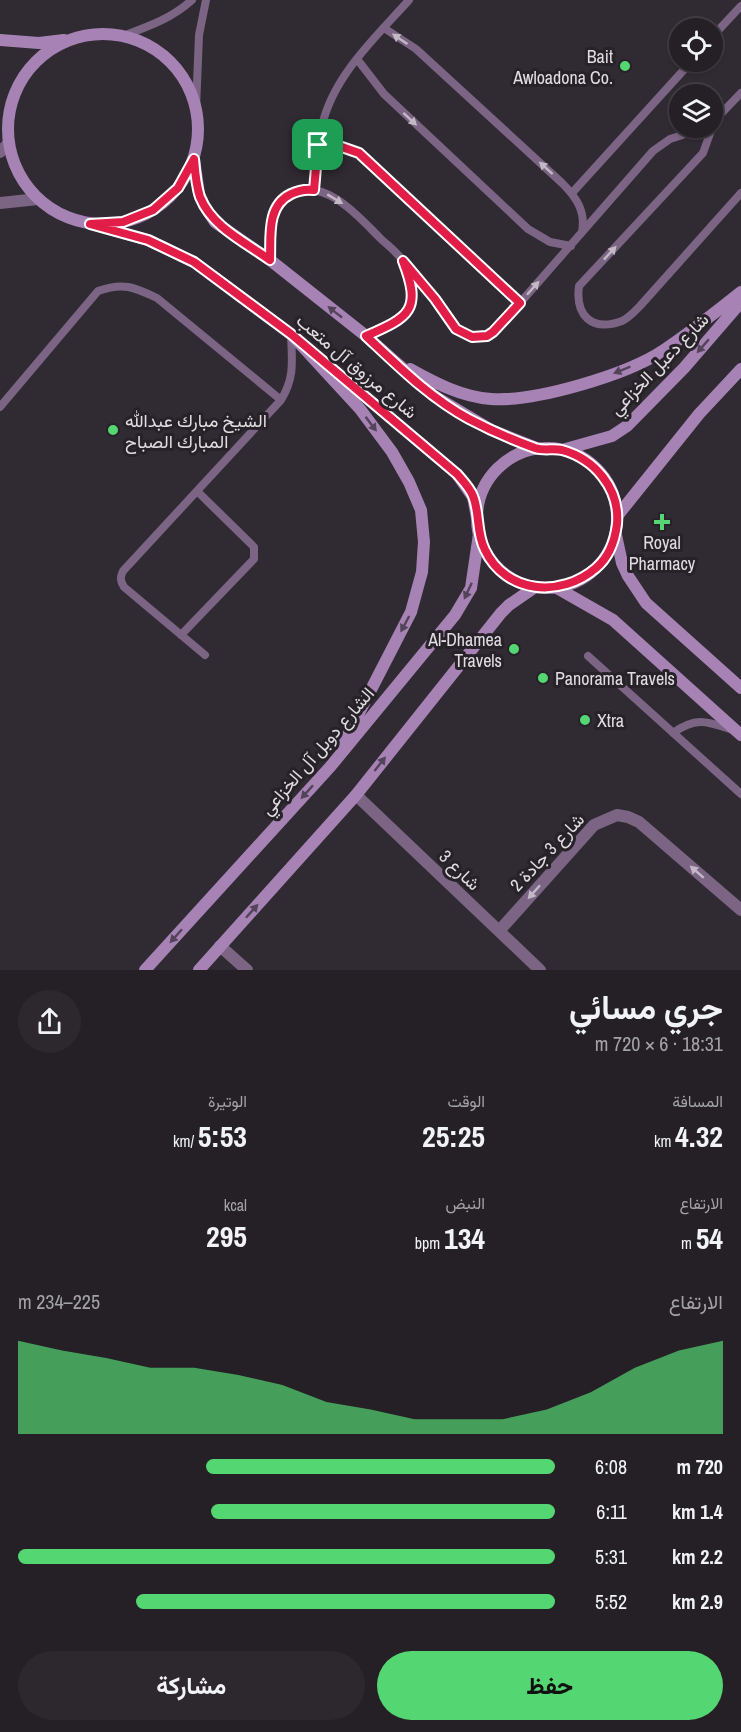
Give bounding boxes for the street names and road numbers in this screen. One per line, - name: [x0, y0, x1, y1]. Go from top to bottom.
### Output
- street label: شارع دعبل الخزاعي: [604, 307, 716, 423]
- street label: شارع مرزوق آل متعب: [291, 308, 423, 424]
- street label: الشارع دوبل آل الخزاعي: [254, 682, 382, 822]
- street label: شارع 3 جادة 2: [504, 807, 590, 897]
- street label: شارع 3: [434, 844, 486, 896]

